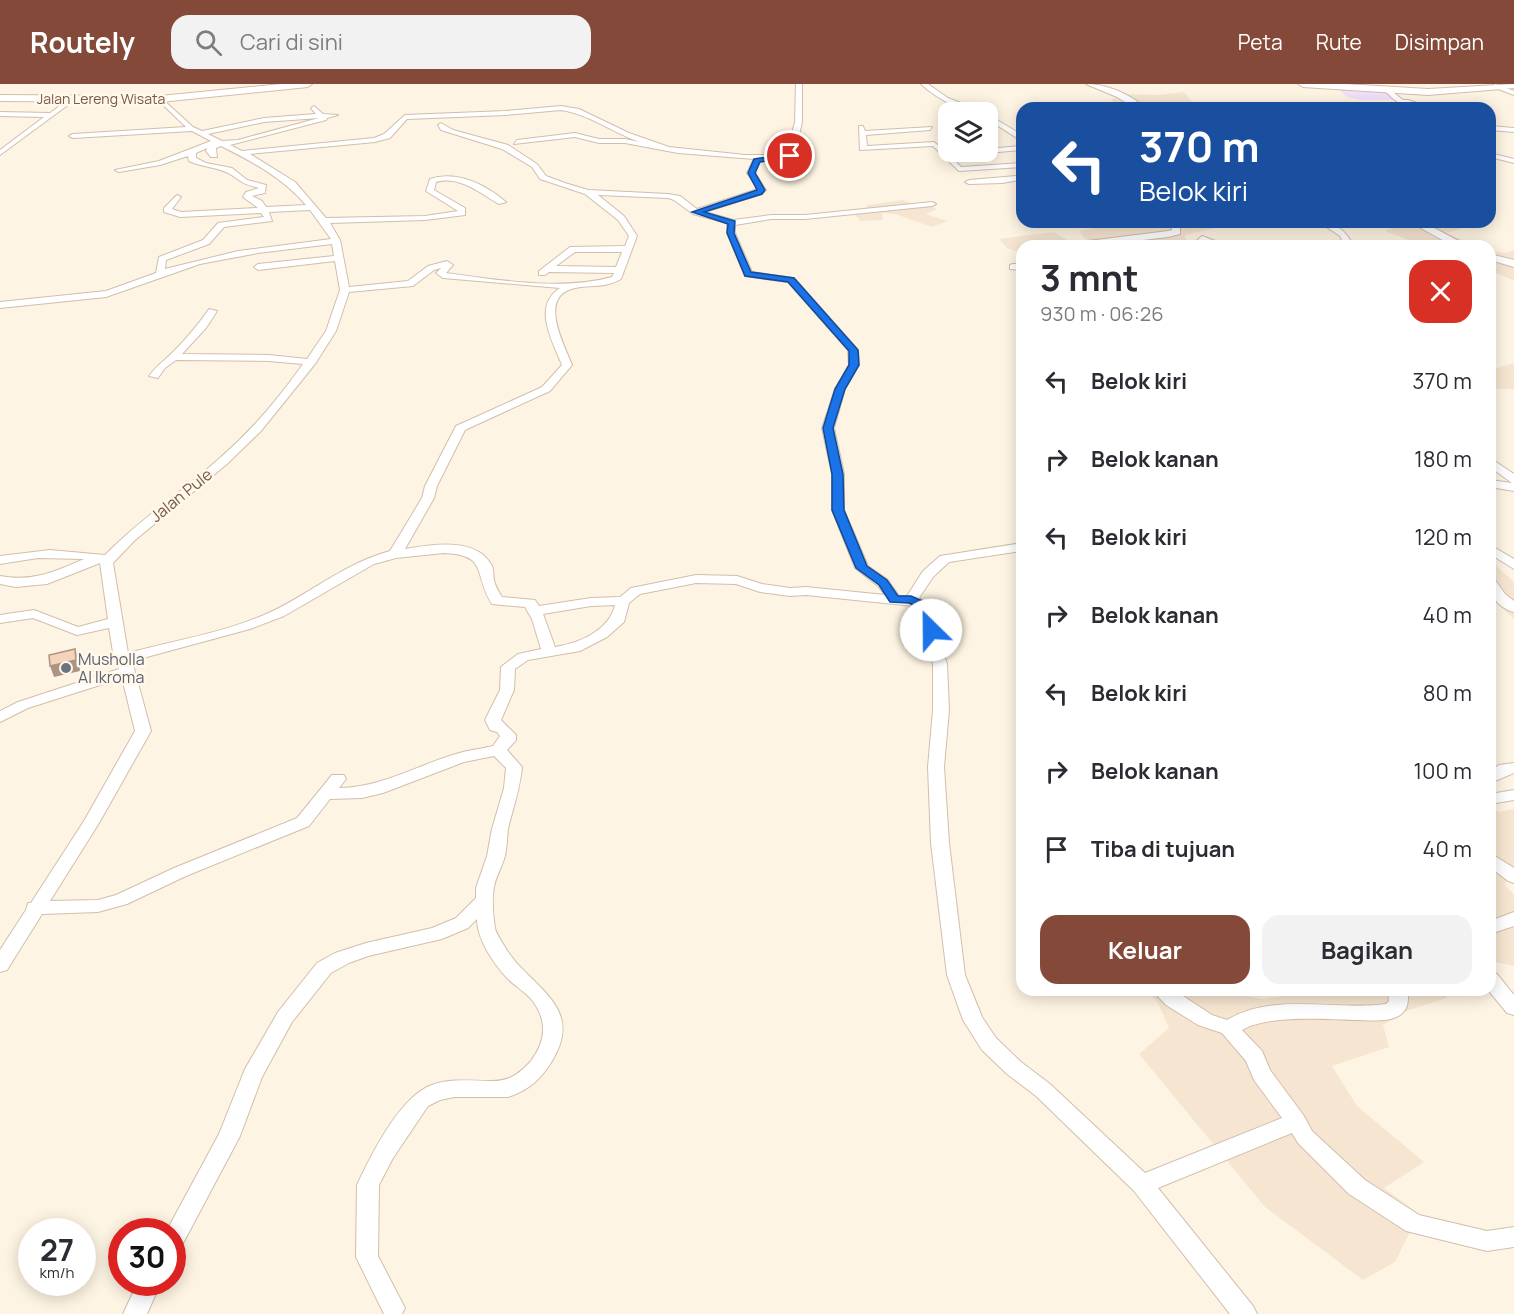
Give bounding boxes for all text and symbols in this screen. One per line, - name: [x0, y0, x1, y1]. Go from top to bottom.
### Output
- search box: [171, 15, 591, 69]
- text: Routely: [30, 23, 135, 61]
- icon: search: [192, 26, 225, 59]
- text: Cari di sini: [240, 27, 343, 57]
- text: Peta: [1238, 28, 1283, 56]
- text: Rute: [1316, 28, 1362, 56]
- text: Disimpan: [1395, 28, 1484, 56]
- street label: Jalan Lereng Wisata: [37, 89, 165, 108]
- map controls: [938, 102, 998, 162]
- button: layers: [938, 102, 998, 162]
- text: 370 m: [1139, 117, 1260, 175]
- icon: left: [1040, 126, 1118, 204]
- pin: [764, 130, 815, 181]
- icon: arrive: [773, 139, 806, 172]
- text: Belok kiri: [1139, 172, 1248, 209]
- text: 3 mnt: [1040, 253, 1139, 302]
- button: close: [1409, 260, 1472, 323]
- text: 930 m · 06:26: [1040, 300, 1164, 327]
- icon: left: [1040, 365, 1073, 398]
- text: Belok kiri: [1091, 366, 1187, 396]
- text: 370 m: [1412, 366, 1472, 396]
- icon: right: [1040, 443, 1073, 476]
- text: Belok kanan: [1091, 444, 1219, 474]
- text: 180 m: [1414, 444, 1472, 474]
- street label: Jalan Pule: [145, 463, 217, 527]
- icon: left: [1040, 521, 1073, 554]
- text: Belok kiri: [1091, 522, 1187, 552]
- text: 120 m: [1414, 522, 1472, 552]
- position arrow: [899, 598, 963, 662]
- icon: right: [1040, 599, 1073, 632]
- text: Belok kanan: [1091, 600, 1219, 630]
- text: 40 m: [1423, 600, 1472, 630]
- place label: Musholla Al Ikroma: [78, 648, 145, 688]
- marker: Musholla Al Ikroma: [59, 661, 73, 675]
- icon: left: [1040, 677, 1073, 710]
- text: Belok kiri: [1091, 678, 1187, 708]
- text: 80 m: [1423, 678, 1472, 708]
- icon: right: [1040, 755, 1073, 788]
- text: Belok kanan: [1091, 756, 1219, 786]
- text: 100 m: [1414, 756, 1472, 786]
- icon: arrive: [1040, 833, 1073, 866]
- text: Tiba di tujuan: [1091, 834, 1235, 864]
- text: 40 m: [1423, 834, 1472, 864]
- button: Keluar: [1040, 915, 1250, 984]
- button: Bagikan: [1262, 915, 1472, 984]
- speed limit sign: 30: [108, 1218, 186, 1296]
- text: 27: [40, 1229, 74, 1270]
- text: km/h: [40, 1262, 74, 1283]

